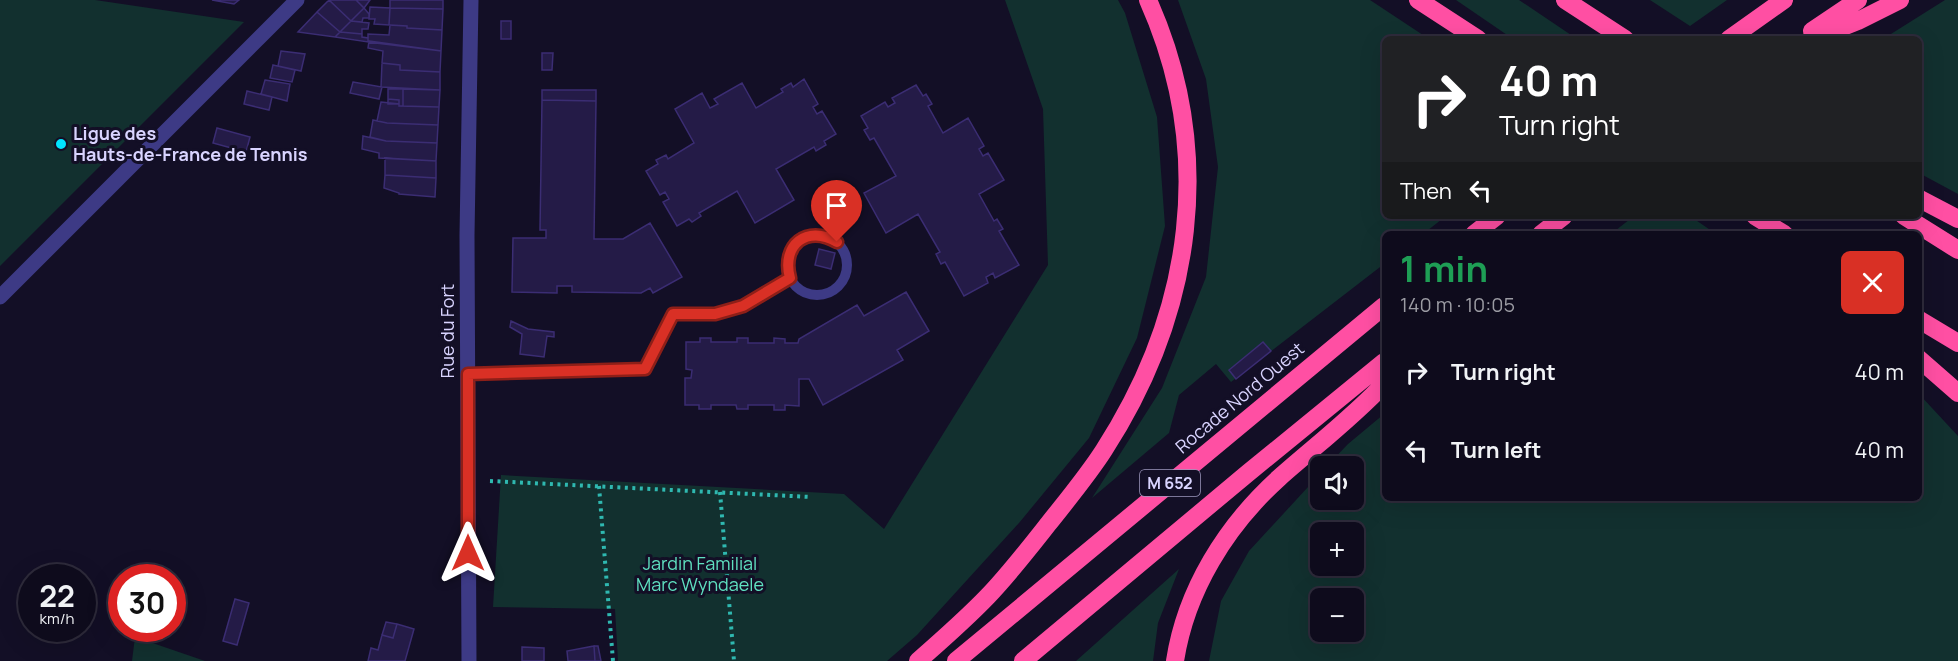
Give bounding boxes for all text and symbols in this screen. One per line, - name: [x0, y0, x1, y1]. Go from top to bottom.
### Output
- text: 40 m: [1499, 51, 1598, 109]
- icon: right: [1400, 60, 1478, 138]
- text: Turn right: [1499, 106, 1620, 143]
- place label: Ligue des Hauts-de-France de Tennis: [73, 121, 308, 166]
- marker: Ligue des Hauts-de-France de Tennis: [54, 137, 68, 151]
- icon: left: [1464, 174, 1497, 207]
- text: Then: [1400, 176, 1452, 206]
- pin: [811, 180, 862, 242]
- icon: arrive: [820, 189, 853, 222]
- text: 1 min: [1400, 244, 1488, 293]
- button: close: [1841, 251, 1904, 314]
- street label: Rue du Fort: [435, 284, 459, 378]
- text: 140 m · 10:05: [1400, 291, 1515, 318]
- street label: Rocade Nord Ouest: [1170, 336, 1309, 458]
- icon: right: [1400, 356, 1433, 389]
- text: Turn right: [1451, 357, 1556, 387]
- text: 40 m: [1855, 357, 1904, 387]
- icon: left: [1400, 434, 1433, 467]
- text: Turn left: [1451, 435, 1541, 465]
- text: 40 m: [1855, 435, 1904, 465]
- map controls: [1310, 456, 1364, 642]
- button: sound: [1310, 456, 1364, 510]
- road number: M 652: [1140, 470, 1200, 496]
- position arrow: [436, 521, 500, 585]
- button: +: [1310, 522, 1364, 576]
- park label: Jardin Familial Marc Wyndaele: [636, 551, 764, 596]
- speed limit sign: 30: [108, 564, 186, 642]
- text: 22: [39, 575, 75, 616]
- button: −: [1310, 588, 1364, 642]
- text: km/h: [40, 608, 74, 629]

